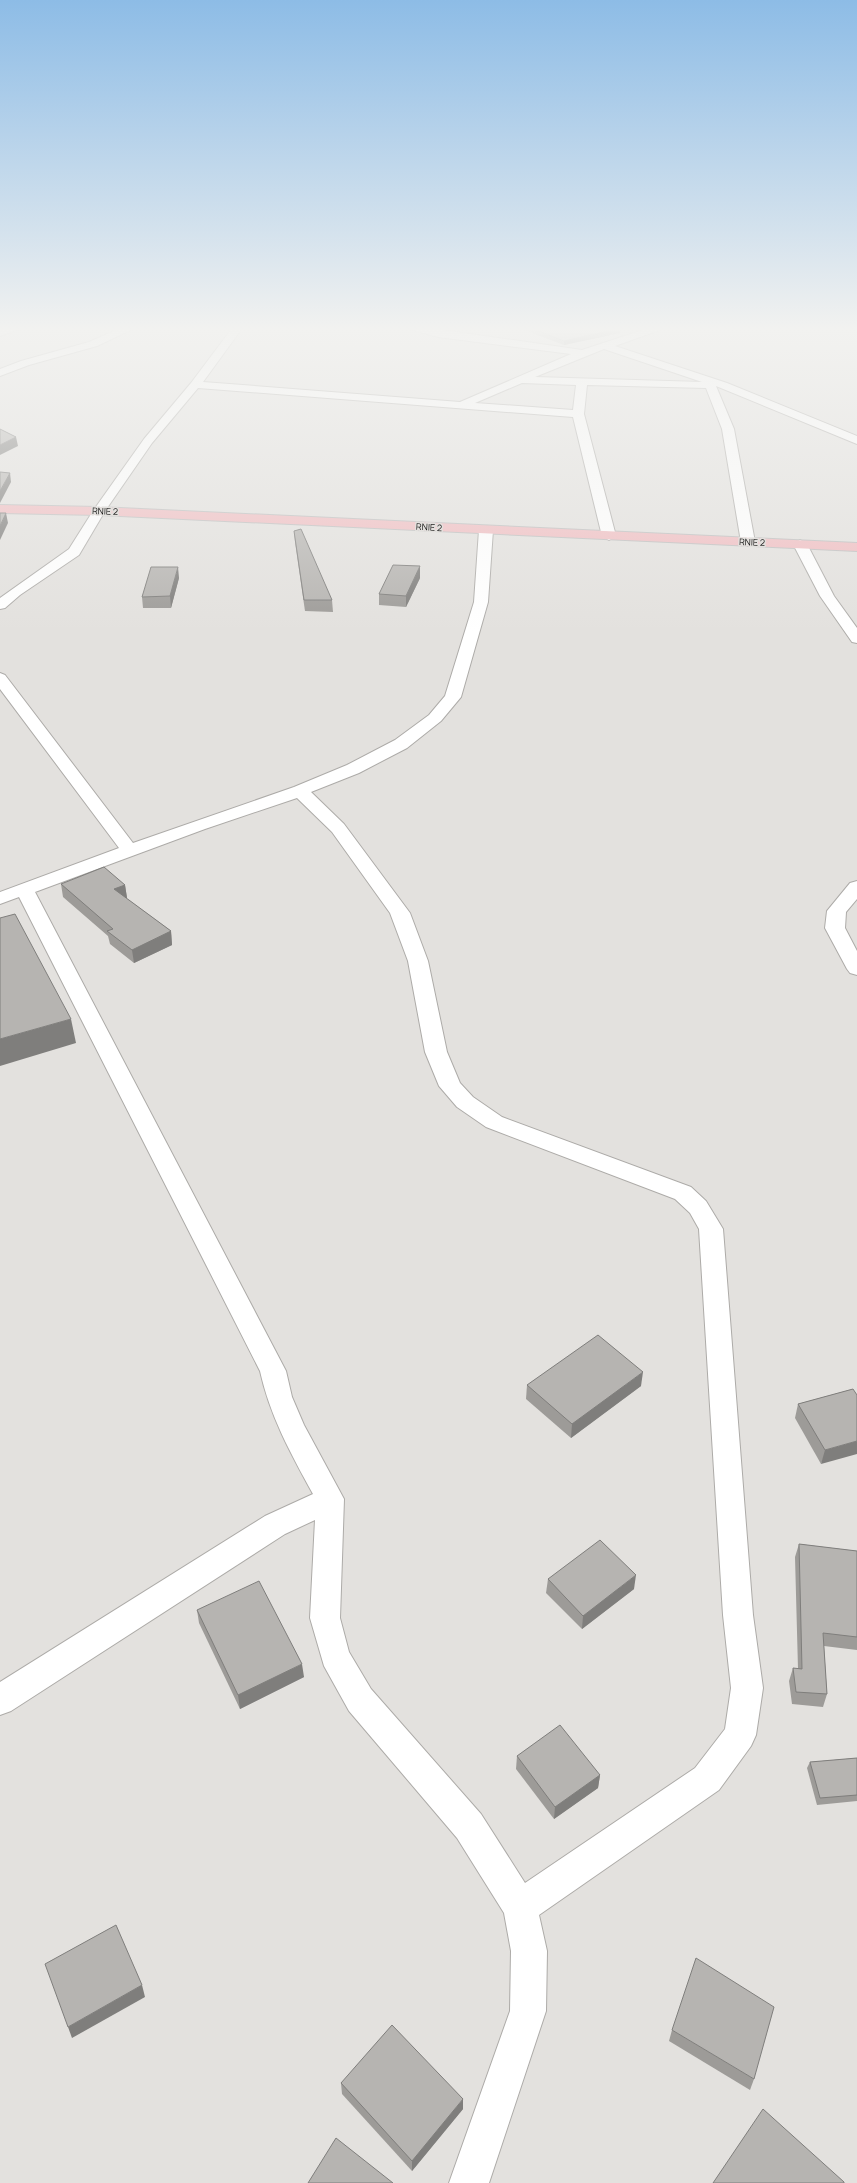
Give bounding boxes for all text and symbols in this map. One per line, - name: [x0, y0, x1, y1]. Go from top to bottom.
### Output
- street label: RNIE 2: [92, 504, 118, 518]
- street label: RNIE 2: [416, 520, 442, 534]
- street label: RNIE 2: [739, 535, 765, 549]

